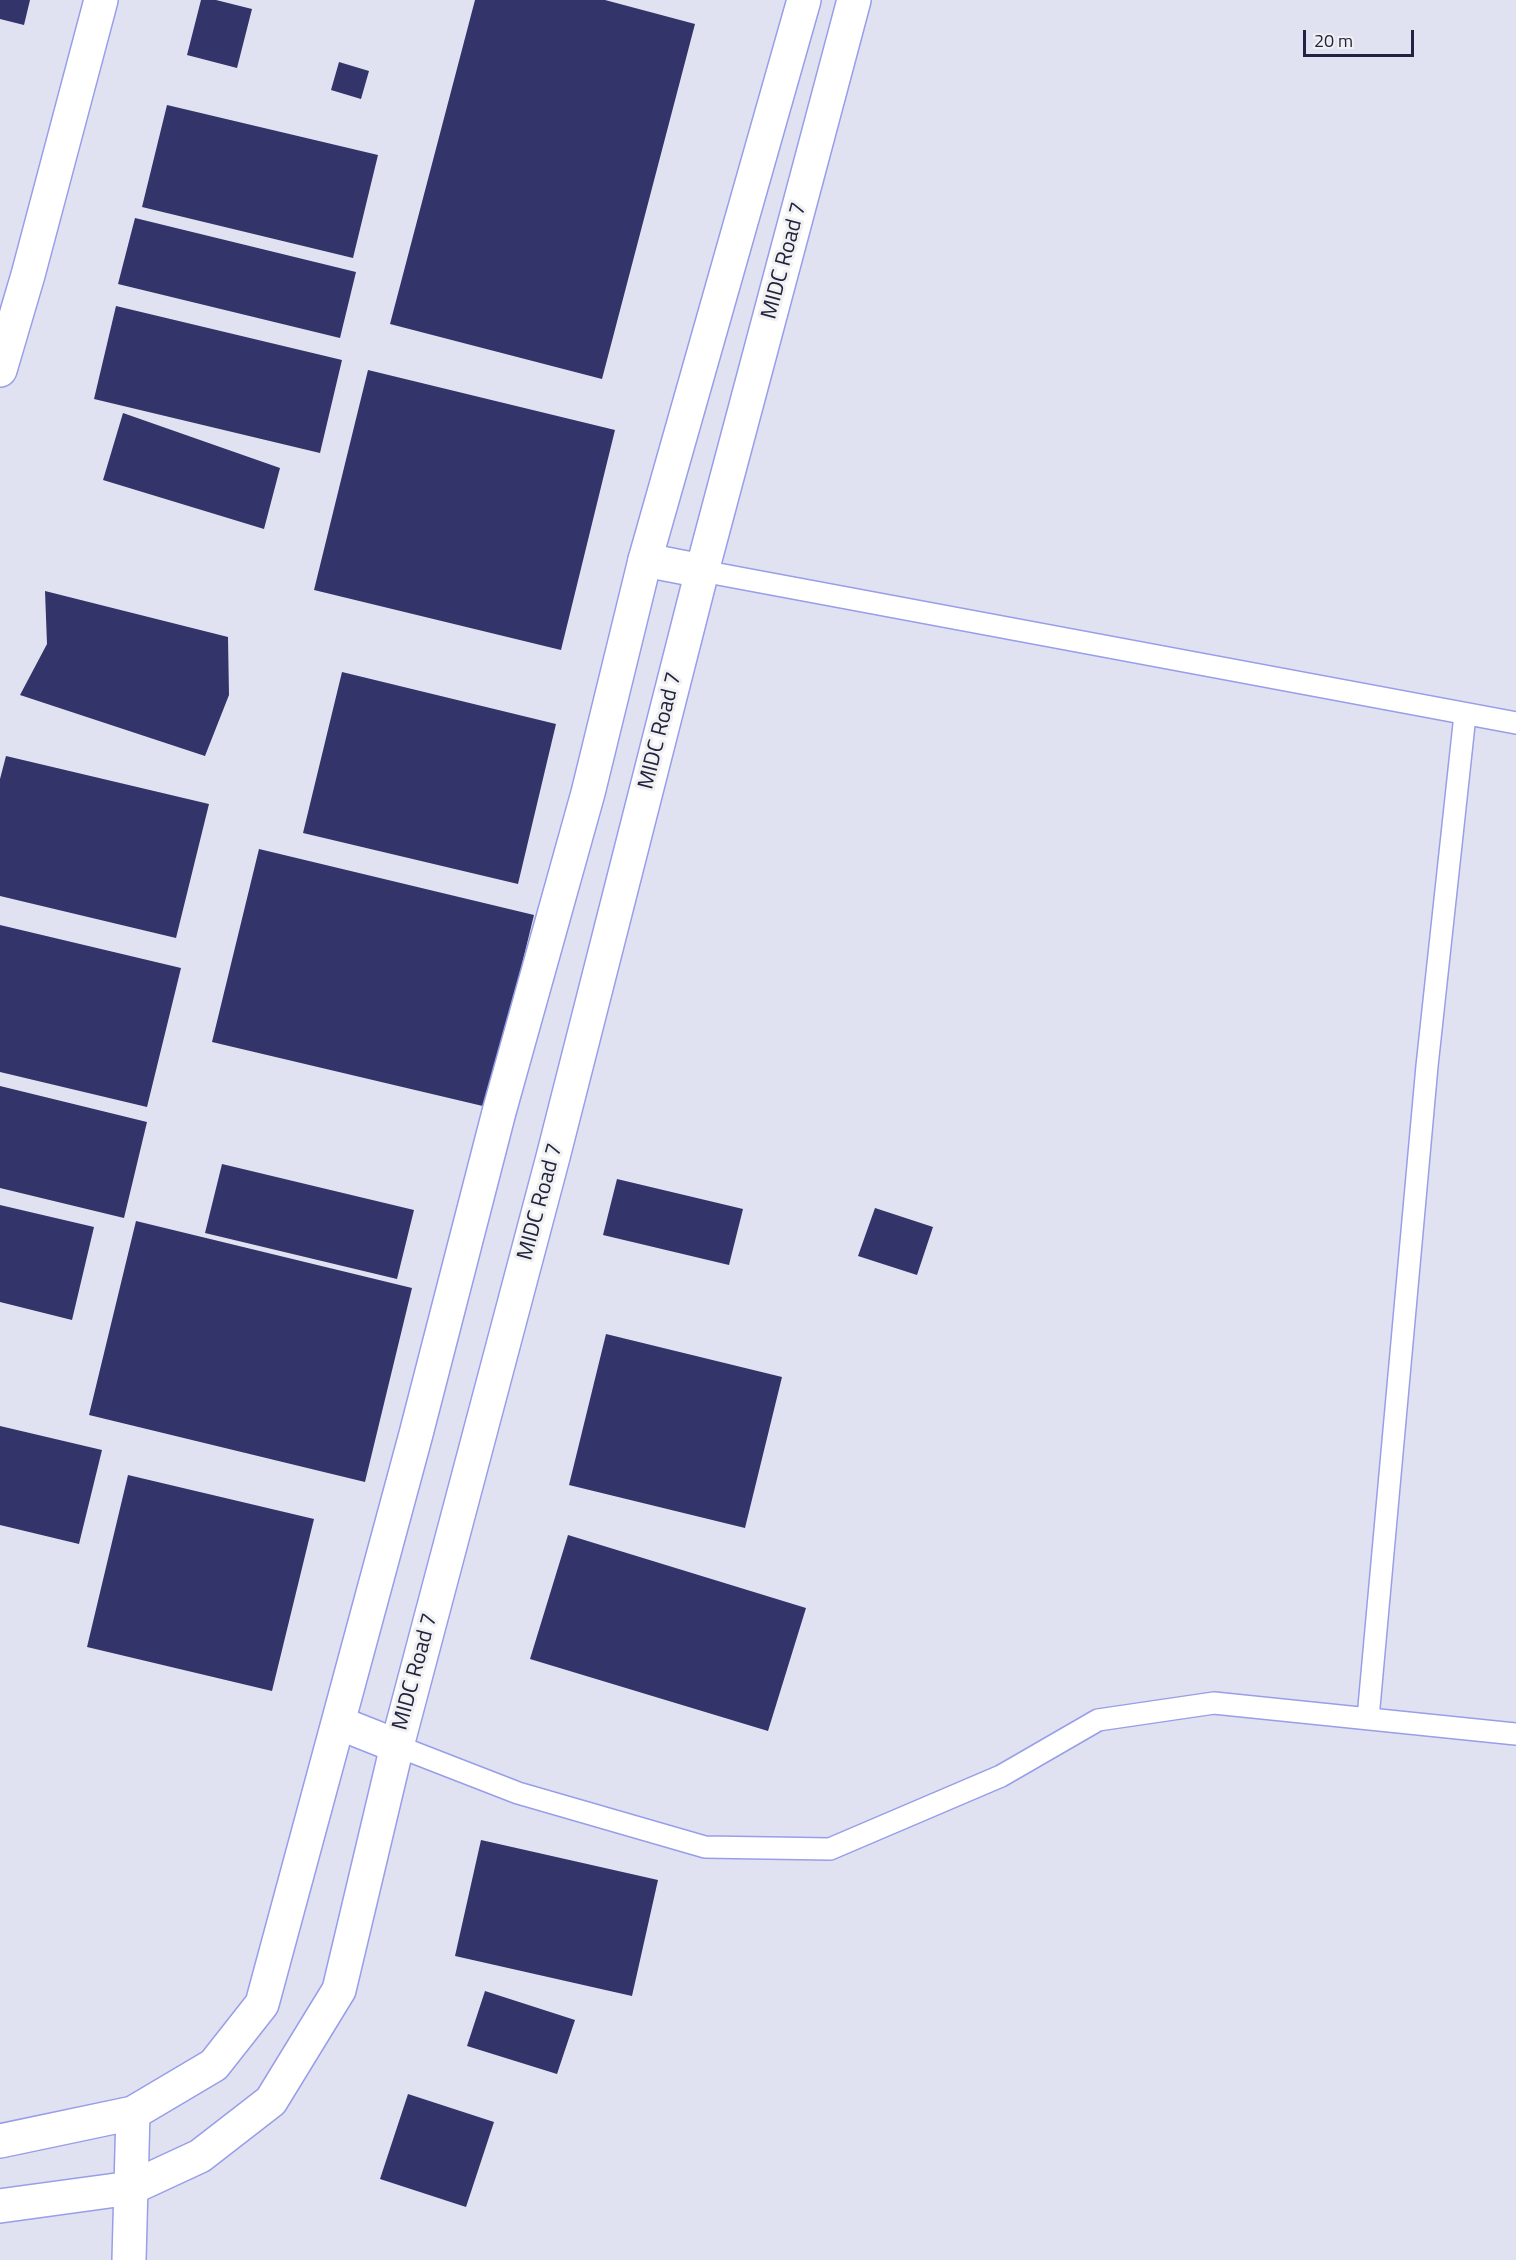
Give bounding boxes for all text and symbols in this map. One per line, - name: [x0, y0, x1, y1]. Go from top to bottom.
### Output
- scale bar: [1306, 18, 1417, 56]
- text: 20 m: [1314, 27, 1353, 54]
- street label: MIDC Road 7: [757, 200, 813, 322]
- street label: MIDC Road 7: [634, 670, 688, 792]
- street label: MIDC Road 7: [513, 1141, 569, 1263]
- street label: MIDC Road 7: [388, 1611, 444, 1733]

